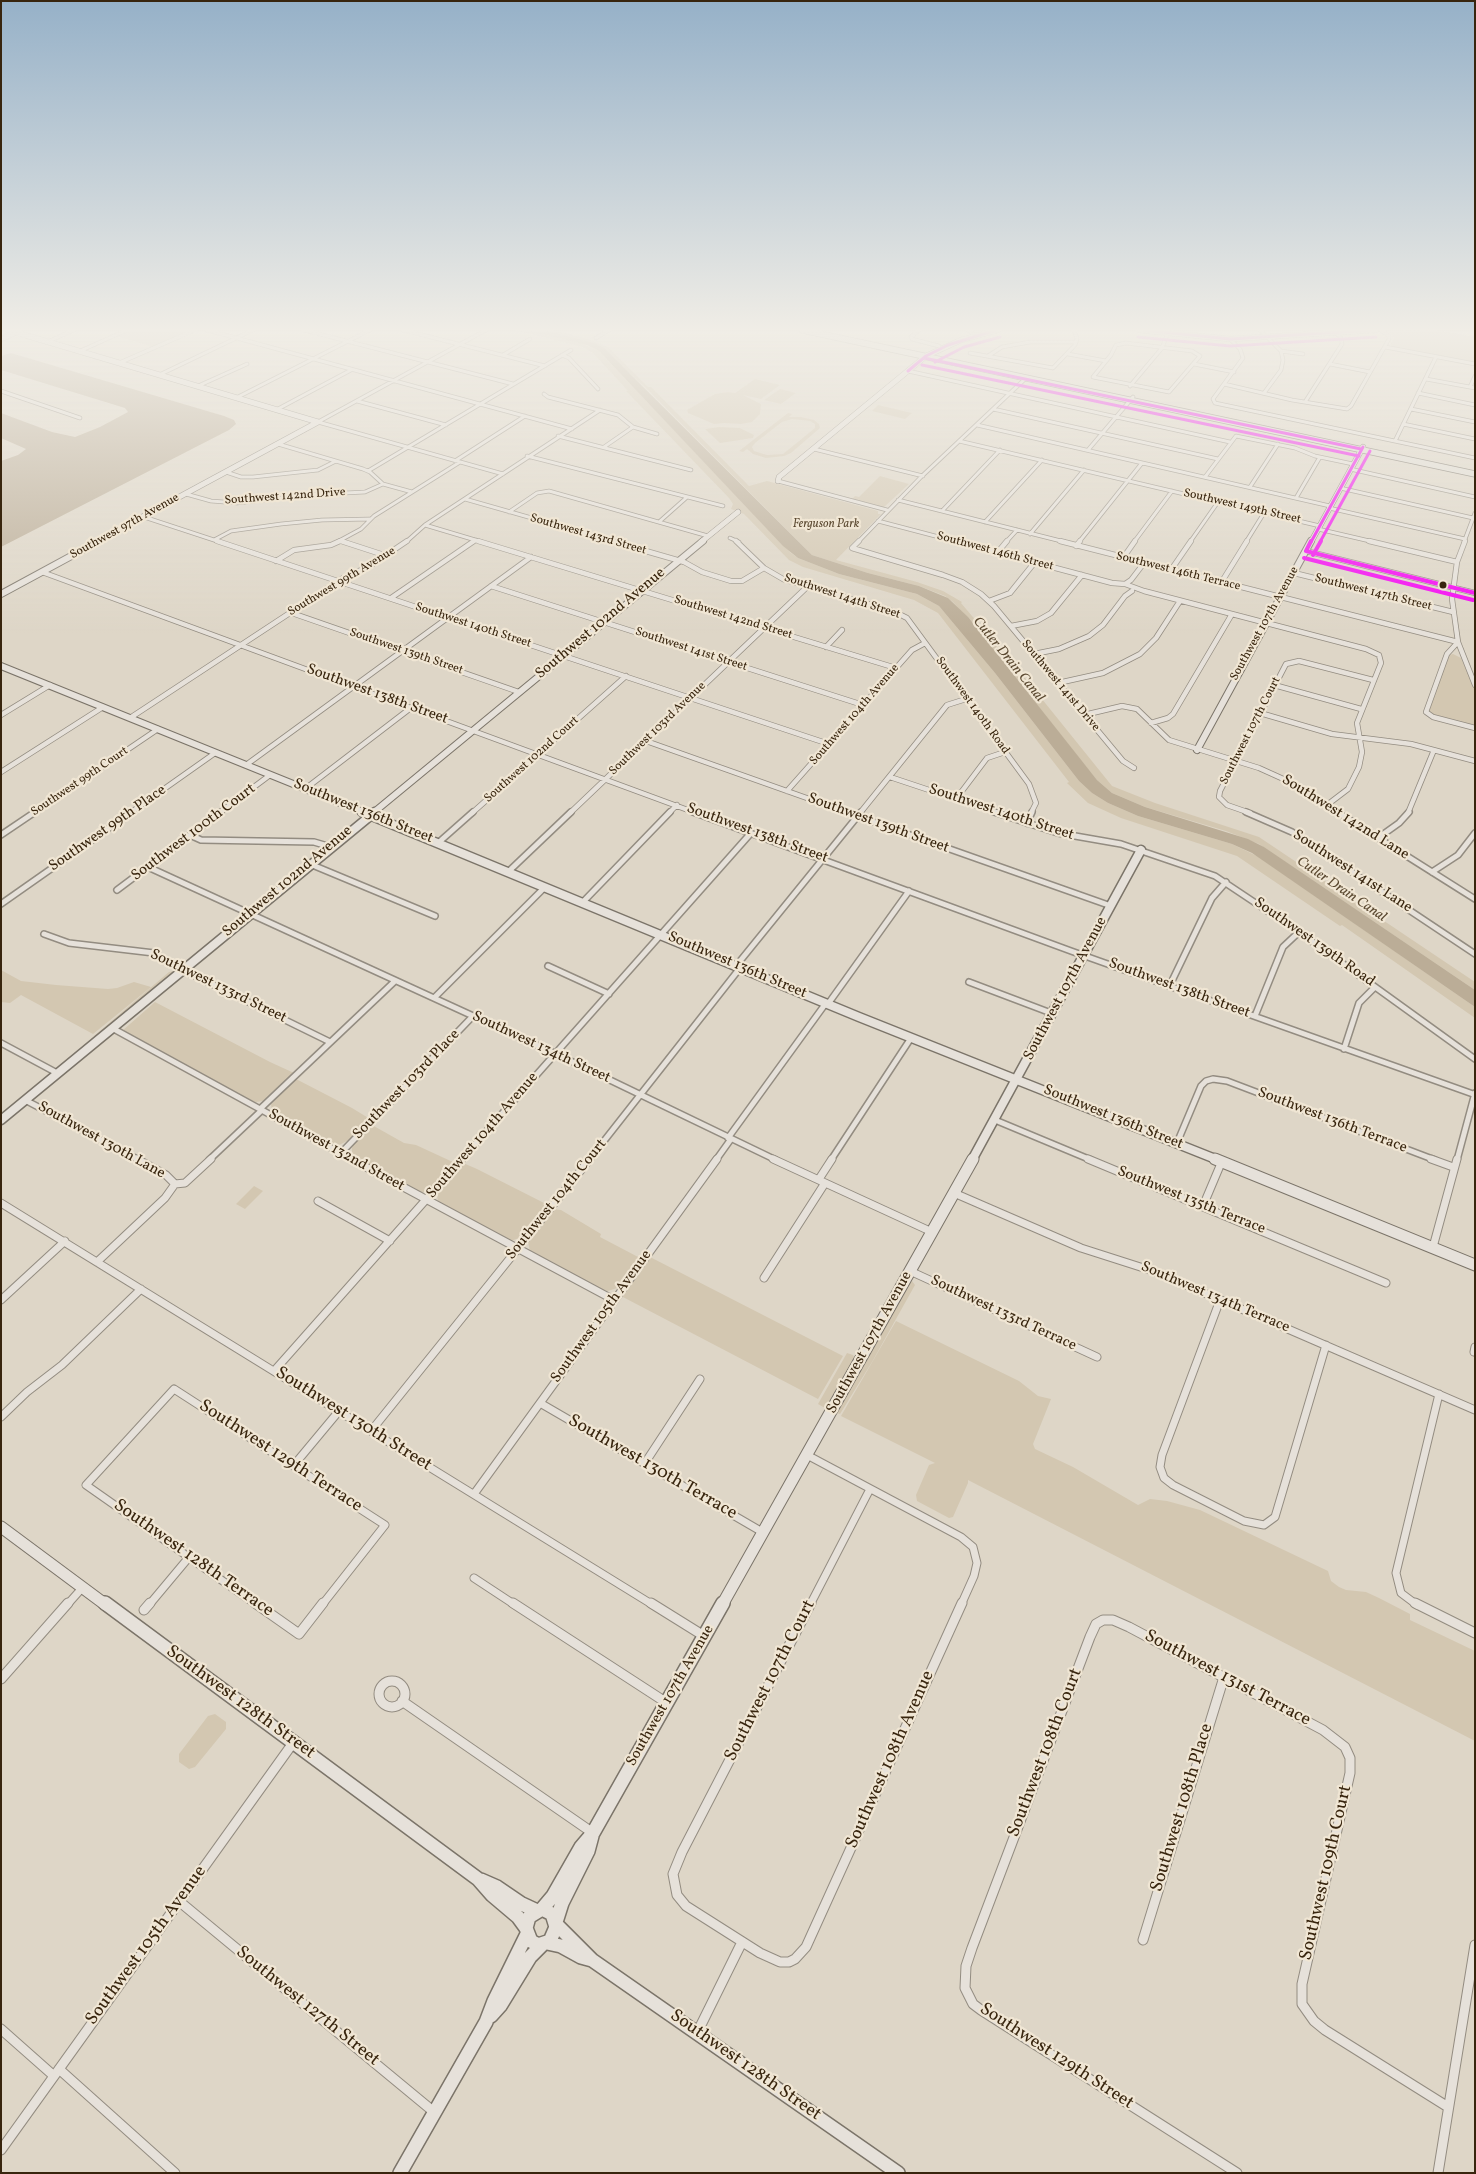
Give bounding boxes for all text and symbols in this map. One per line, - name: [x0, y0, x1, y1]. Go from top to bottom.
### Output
- street label: Southwest 142nd Drive: [224, 486, 346, 508]
- street label: Southwest 149th Street: [1182, 486, 1302, 528]
- street label: Southwest 97th Avenue: [68, 491, 182, 563]
- street label: Southwest 143rd Street: [528, 511, 648, 559]
- park label: Ferguson Park: [793, 518, 859, 532]
- street label: Southwest 146th Street: [935, 529, 1055, 575]
- street label: Southwest 99th Avenue: [286, 544, 398, 620]
- street label: Southwest 146th Terrace: [1114, 550, 1242, 594]
- street label: Southwest 102nd Avenue: [532, 564, 670, 684]
- street label: Southwest 107th Avenue: [1228, 565, 1302, 683]
- street label: Southwest 144th Street: [782, 571, 902, 623]
- street label: Southwest 147th Street: [1313, 571, 1433, 615]
- unlabelled marker: [1438, 580, 1448, 590]
- street label: Southwest 142nd Street: [672, 593, 794, 643]
- street label: Southwest 140th Street: [413, 600, 533, 652]
- water label: Cutler Drain Canal: [969, 614, 1047, 706]
- street label: Southwest 141st Street: [633, 625, 749, 675]
- street label: Southwest 139th Street: [347, 626, 465, 678]
- street label: Southwest 141st Drive: [1018, 637, 1102, 735]
- street label: Southwest 140th Road: [932, 654, 1012, 758]
- street label: Southwest 138th Street: [304, 661, 450, 729]
- street label: Southwest 104th Avenue: [807, 662, 903, 768]
- street label: Southwest 107th Court: [1218, 675, 1284, 787]
- street label: Southwest 103rd Avenue: [607, 679, 709, 779]
- street label: Southwest 102nd Court: [482, 714, 582, 806]
- street label: Southwest 99th Court: [29, 744, 131, 820]
- street label: Southwest 142nd Lane: [1278, 771, 1412, 865]
- street label: Southwest 136th Street: [290, 776, 436, 848]
- street label: Southwest 100th Court: [128, 780, 260, 886]
- street label: Southwest 140th Street: [926, 781, 1076, 845]
- street label: Southwest 99th Place: [46, 782, 170, 876]
- street label: Southwest 139th Street: [805, 790, 951, 858]
- street label: Southwest 138th Street: [684, 800, 830, 868]
- street label: Southwest 102nd Avenue: [219, 822, 357, 942]
- street label: Southwest 141st Lane: [1289, 827, 1415, 917]
- water label: Cutler Drain Canal: [1293, 854, 1389, 926]
- street label: Southwest 139th Road: [1250, 894, 1378, 992]
- street label: Southwest 107th Avenue: [1021, 914, 1111, 1064]
- street label: Southwest 136th Street: [665, 929, 809, 1003]
- street label: Southwest 133rd Street: [147, 946, 289, 1028]
- street label: Southwest 138th Street: [1106, 955, 1252, 1023]
- street label: Southwest 134th Street: [469, 1008, 613, 1088]
- street label: Southwest 103rd Place: [350, 1026, 464, 1144]
- street label: Southwest 104th Avenue: [423, 1069, 543, 1203]
- street label: Southwest 136th Street: [1040, 1082, 1186, 1154]
- street label: Southwest 136th Terrace: [1255, 1084, 1409, 1158]
- street label: Southwest 130th Lane: [34, 1098, 168, 1184]
- street label: Southwest 132nd Street: [265, 1106, 407, 1196]
- street label: Southwest 104th Court: [503, 1136, 611, 1264]
- street label: Southwest 135th Terrace: [1114, 1163, 1268, 1239]
- street label: Southwest 105th Avenue: [548, 1247, 656, 1387]
- street label: Southwest 134th Terrace: [1138, 1258, 1292, 1338]
- street label: Southwest 107th Avenue: [823, 1269, 917, 1417]
- street label: Southwest 133rd Terrace: [927, 1272, 1079, 1356]
- street label: Southwest 130th Street: [271, 1363, 435, 1477]
- street label: Southwest 129th Terrace: [194, 1396, 366, 1518]
- street label: Southwest 130th Terrace: [564, 1411, 740, 1525]
- street label: Southwest 128th Terrace: [109, 1495, 277, 1623]
- street label: Southwest 107th Court: [721, 1597, 821, 1765]
- street label: Southwest 107th Avenue: [623, 1622, 719, 1770]
- street label: Southwest 131st Terrace: [1140, 1626, 1314, 1732]
- street label: Southwest 128th Street: [161, 1642, 319, 1764]
- street label: Southwest 108th Court: [1004, 1666, 1088, 1840]
- street label: Southwest 108th Avenue: [842, 1668, 940, 1852]
- street label: Southwest 108th Place: [1147, 1721, 1219, 1895]
- street label: Southwest 109th Court: [1296, 1783, 1358, 1963]
- street label: Southwest 105th Avenue: [82, 1862, 212, 2030]
- street label: Southwest 127th Street: [231, 1942, 383, 2072]
- street label: Southwest 129th Street: [975, 1999, 1137, 2115]
- street label: Southwest 128th Street: [665, 2006, 825, 2126]

